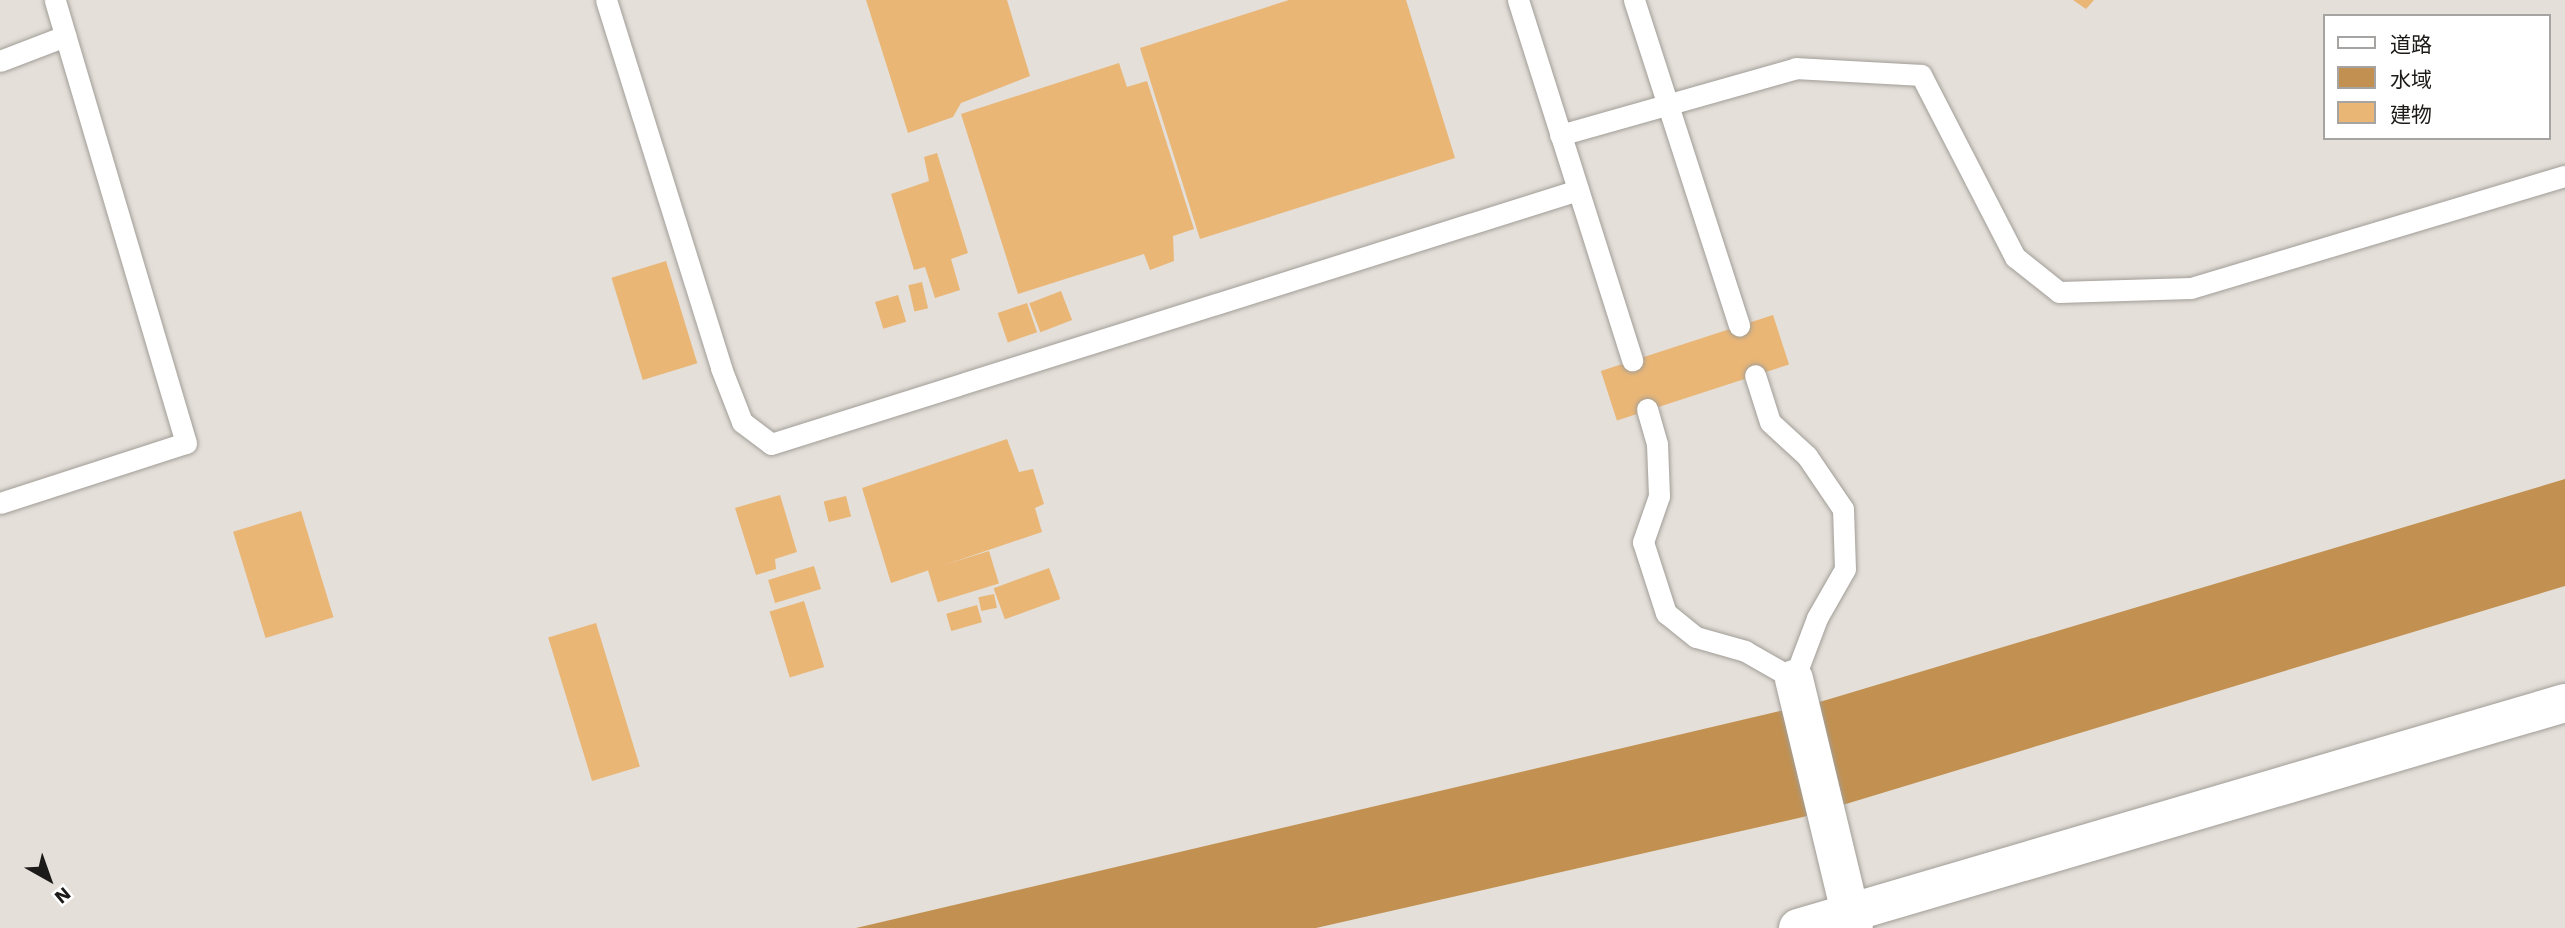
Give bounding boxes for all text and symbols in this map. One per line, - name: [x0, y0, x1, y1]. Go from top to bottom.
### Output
- legend: [2324, 14, 2551, 140]
- text: 道路: [2390, 32, 2432, 57]
- text: 水域: [2390, 67, 2432, 92]
- text: 建物: [2390, 102, 2432, 127]
- north arrow: [14, 844, 84, 914]
- text: N: [50, 882, 76, 909]

